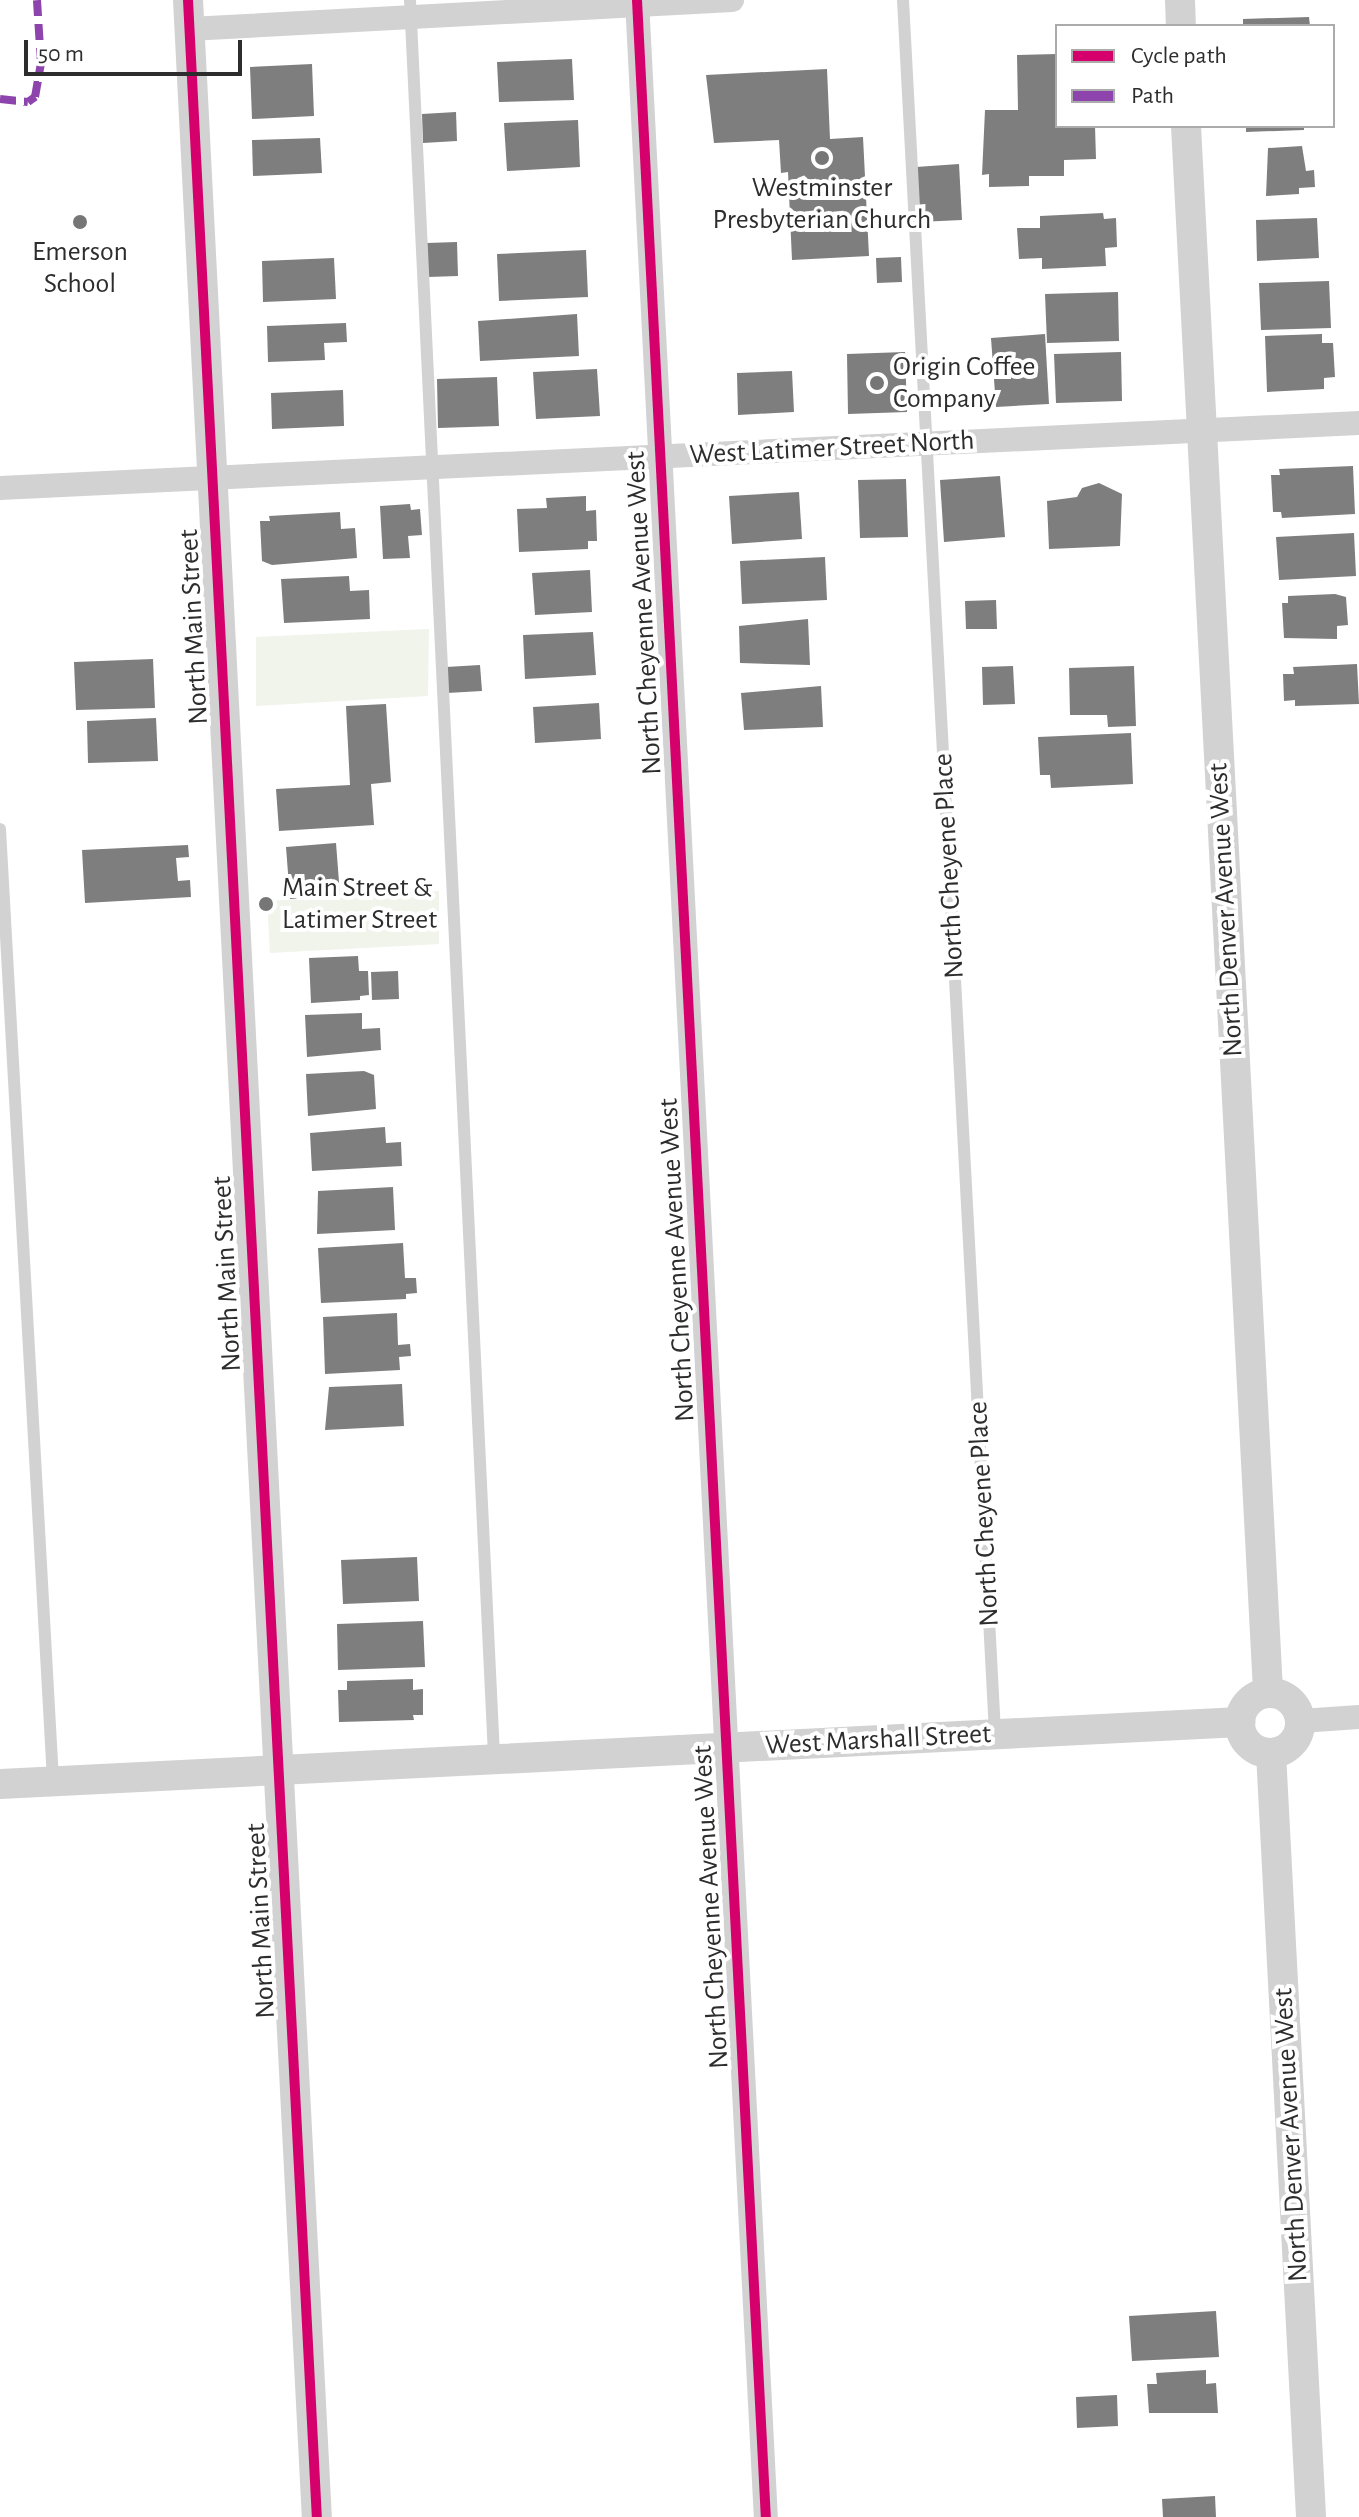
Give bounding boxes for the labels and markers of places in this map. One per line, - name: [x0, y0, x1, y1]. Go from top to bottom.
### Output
- marker: Westminster Presbyterian Church: [813, 149, 831, 167]
- place label: Westminster Presbyterian Church: [713, 171, 931, 237]
- marker: Emerson School: [71, 213, 89, 231]
- place label: Emerson School: [32, 235, 128, 301]
- place label: Origin Coffee Company: [893, 350, 1036, 416]
- marker: Origin Coffee Company: [868, 374, 886, 392]
- place label: Main Street & Latimer Street: [282, 871, 437, 937]
- marker: Main Street & Latimer Street: [257, 895, 275, 913]

